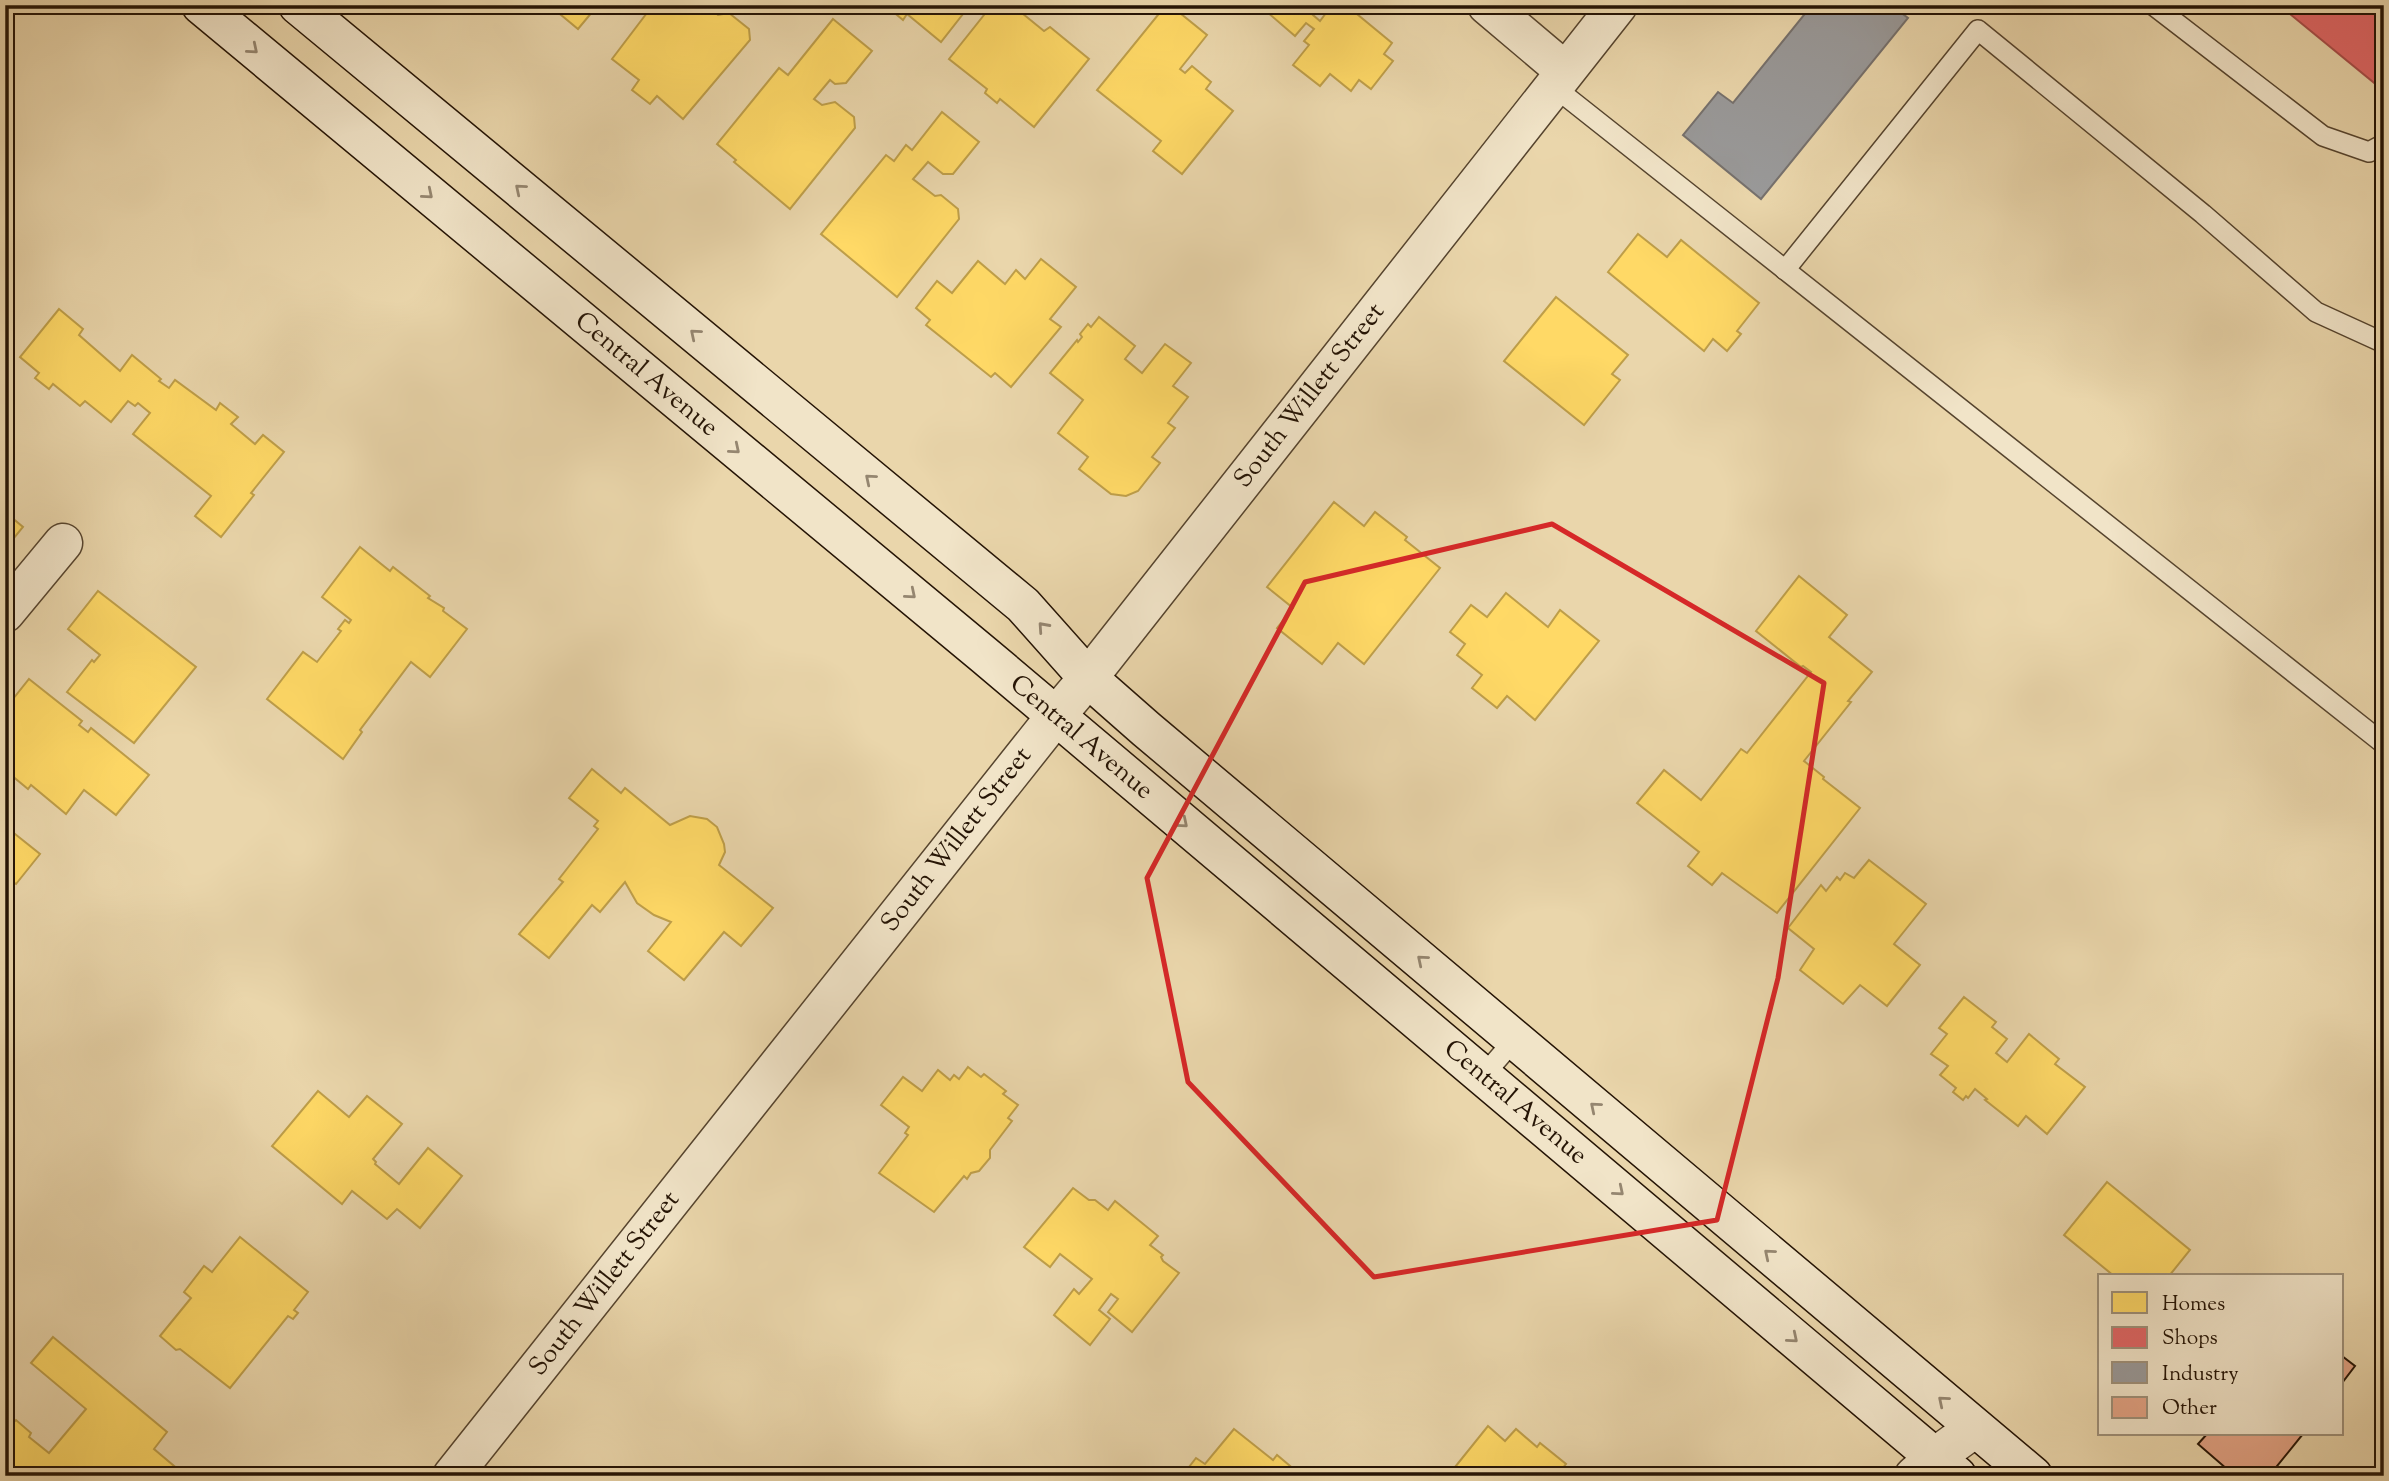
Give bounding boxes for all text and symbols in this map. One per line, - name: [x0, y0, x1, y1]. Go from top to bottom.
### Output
- one-way arrow: [245, 41, 258, 53]
- one-way arrow: [515, 185, 528, 197]
- one-way arrow: [420, 186, 433, 198]
- street label: South Willett Street: [1226, 296, 1394, 496]
- street label: Central Avenue: [566, 304, 726, 446]
- one-way arrow: [690, 330, 703, 342]
- one-way arrow: [727, 441, 740, 453]
- one-way arrow: [866, 475, 879, 487]
- one-way arrow: [902, 586, 915, 598]
- one-way arrow: [1038, 622, 1051, 635]
- street label: Central Avenue: [1001, 667, 1161, 809]
- street label: South Willett Street: [873, 740, 1041, 940]
- one-way arrow: [1174, 815, 1187, 827]
- one-way arrow: [1417, 956, 1430, 968]
- street label: Central Avenue: [1435, 1032, 1595, 1174]
- one-way arrow: [1591, 1103, 1604, 1115]
- one-way arrow: [1611, 1183, 1624, 1195]
- street label: South Willett Street: [521, 1184, 689, 1384]
- one-way arrow: [1764, 1250, 1777, 1262]
- legend: [2098, 1274, 2344, 1436]
- text: Homes: [2162, 1290, 2225, 1320]
- text: Shops: [2162, 1324, 2218, 1354]
- one-way arrow: [1785, 1329, 1798, 1342]
- text: Industry: [2162, 1360, 2239, 1390]
- text: Other: [2162, 1394, 2217, 1424]
- one-way arrow: [1938, 1396, 1950, 1409]

